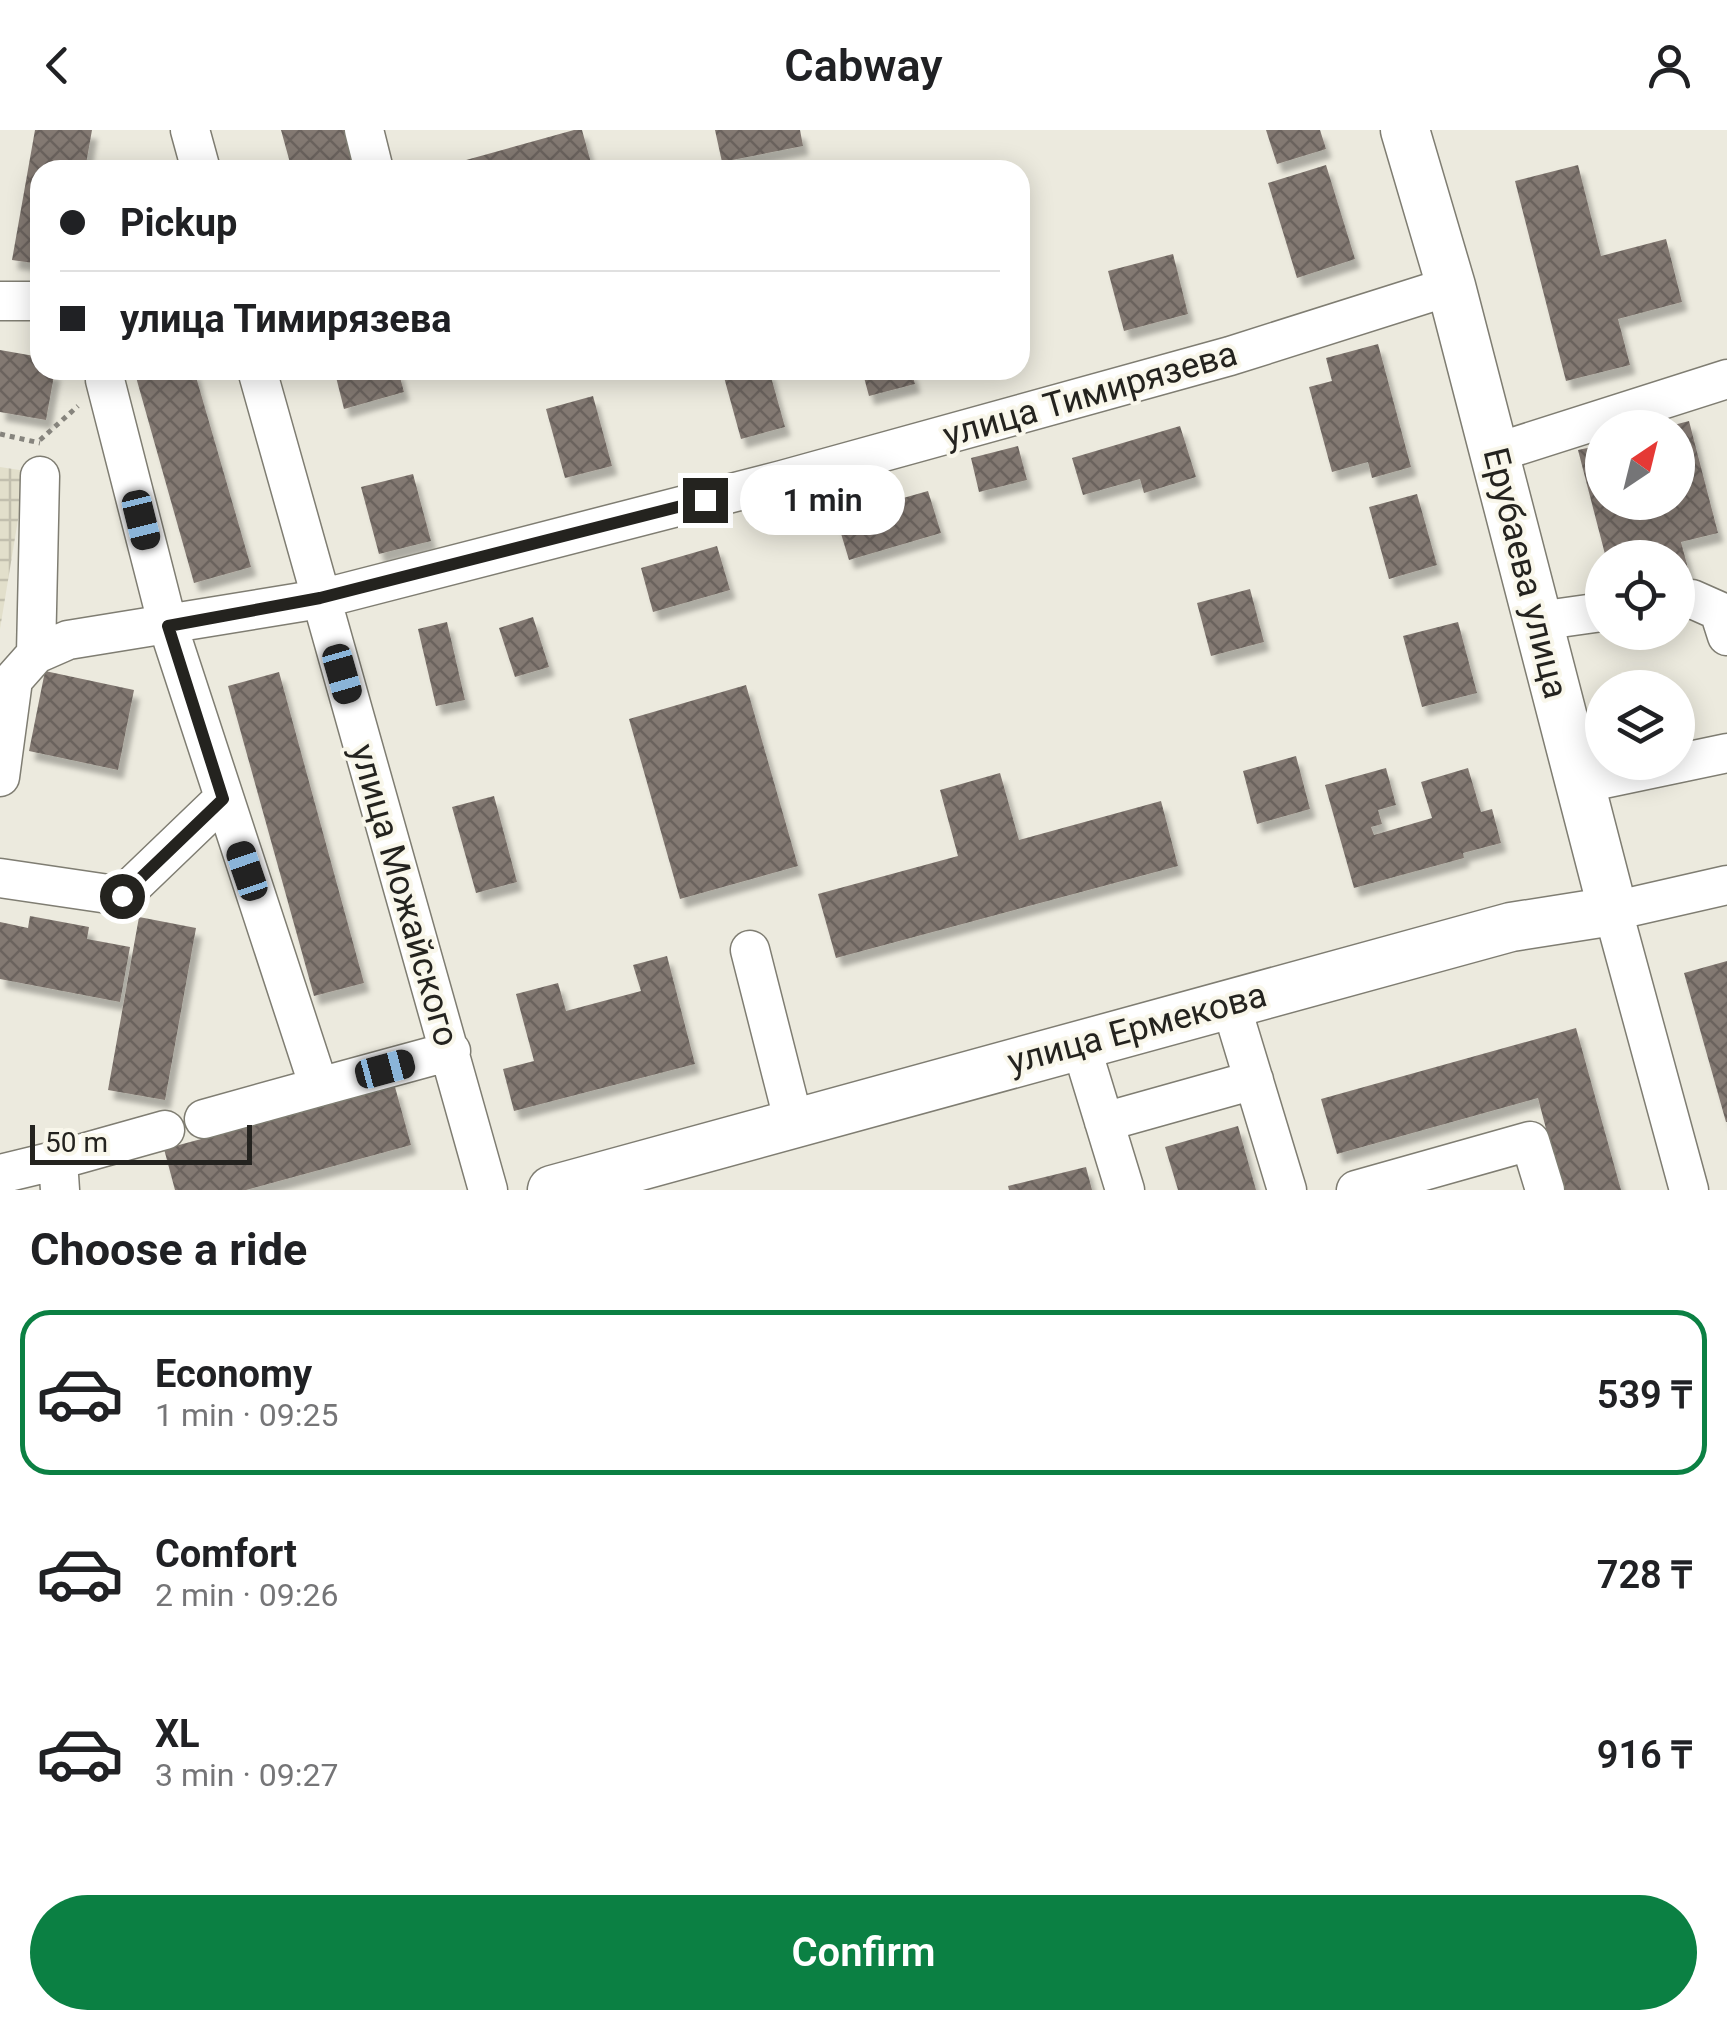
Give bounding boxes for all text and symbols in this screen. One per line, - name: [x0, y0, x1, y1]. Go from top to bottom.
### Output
- icon: back: [30, 38, 85, 93]
- icon: person: [1642, 38, 1697, 93]
- text: Cabway: [784, 39, 943, 92]
- text: Pickup: [120, 201, 237, 245]
- text: улица Тимирязева: [120, 297, 452, 341]
- street label: улица Тимирязева: [939, 333, 1242, 456]
- north arrow: [1585, 410, 1695, 520]
- map controls: [1585, 410, 1695, 780]
- street label: Ерубаева улица: [1475, 444, 1576, 703]
- callout: 1 min: [740, 465, 905, 535]
- route end: [683, 478, 728, 523]
- text: 1 min: [782, 481, 863, 519]
- car: [119, 487, 163, 553]
- button: locate: [1585, 540, 1695, 650]
- car: [319, 641, 365, 707]
- button: layers: [1585, 670, 1695, 780]
- street label: улица Можайского: [342, 739, 467, 1051]
- car: [223, 838, 271, 904]
- route start: [100, 874, 145, 919]
- street label: улица Ермекова: [1003, 974, 1271, 1083]
- car: [352, 1047, 418, 1091]
- scale bar: [30, 1120, 252, 1164]
- text: 50 m: [45, 1126, 108, 1159]
- text: Choose a ride: [30, 1223, 307, 1276]
- icon: car: [35, 1348, 125, 1438]
- text: Economy: [155, 1352, 312, 1396]
- text: 539 ₸: [1597, 1373, 1692, 1417]
- text: 1 min · 09:25: [155, 1396, 338, 1434]
- icon: car: [35, 1528, 125, 1618]
- text: Comfort: [155, 1532, 297, 1576]
- text: 728 ₸: [1597, 1553, 1692, 1597]
- text: 2 min · 09:26: [155, 1576, 338, 1614]
- icon: car: [35, 1708, 125, 1798]
- text: XL: [155, 1712, 200, 1756]
- text: 916 ₸: [1597, 1733, 1692, 1777]
- text: 3 min · 09:27: [155, 1756, 338, 1794]
- button: Confirm: [30, 1895, 1697, 2010]

